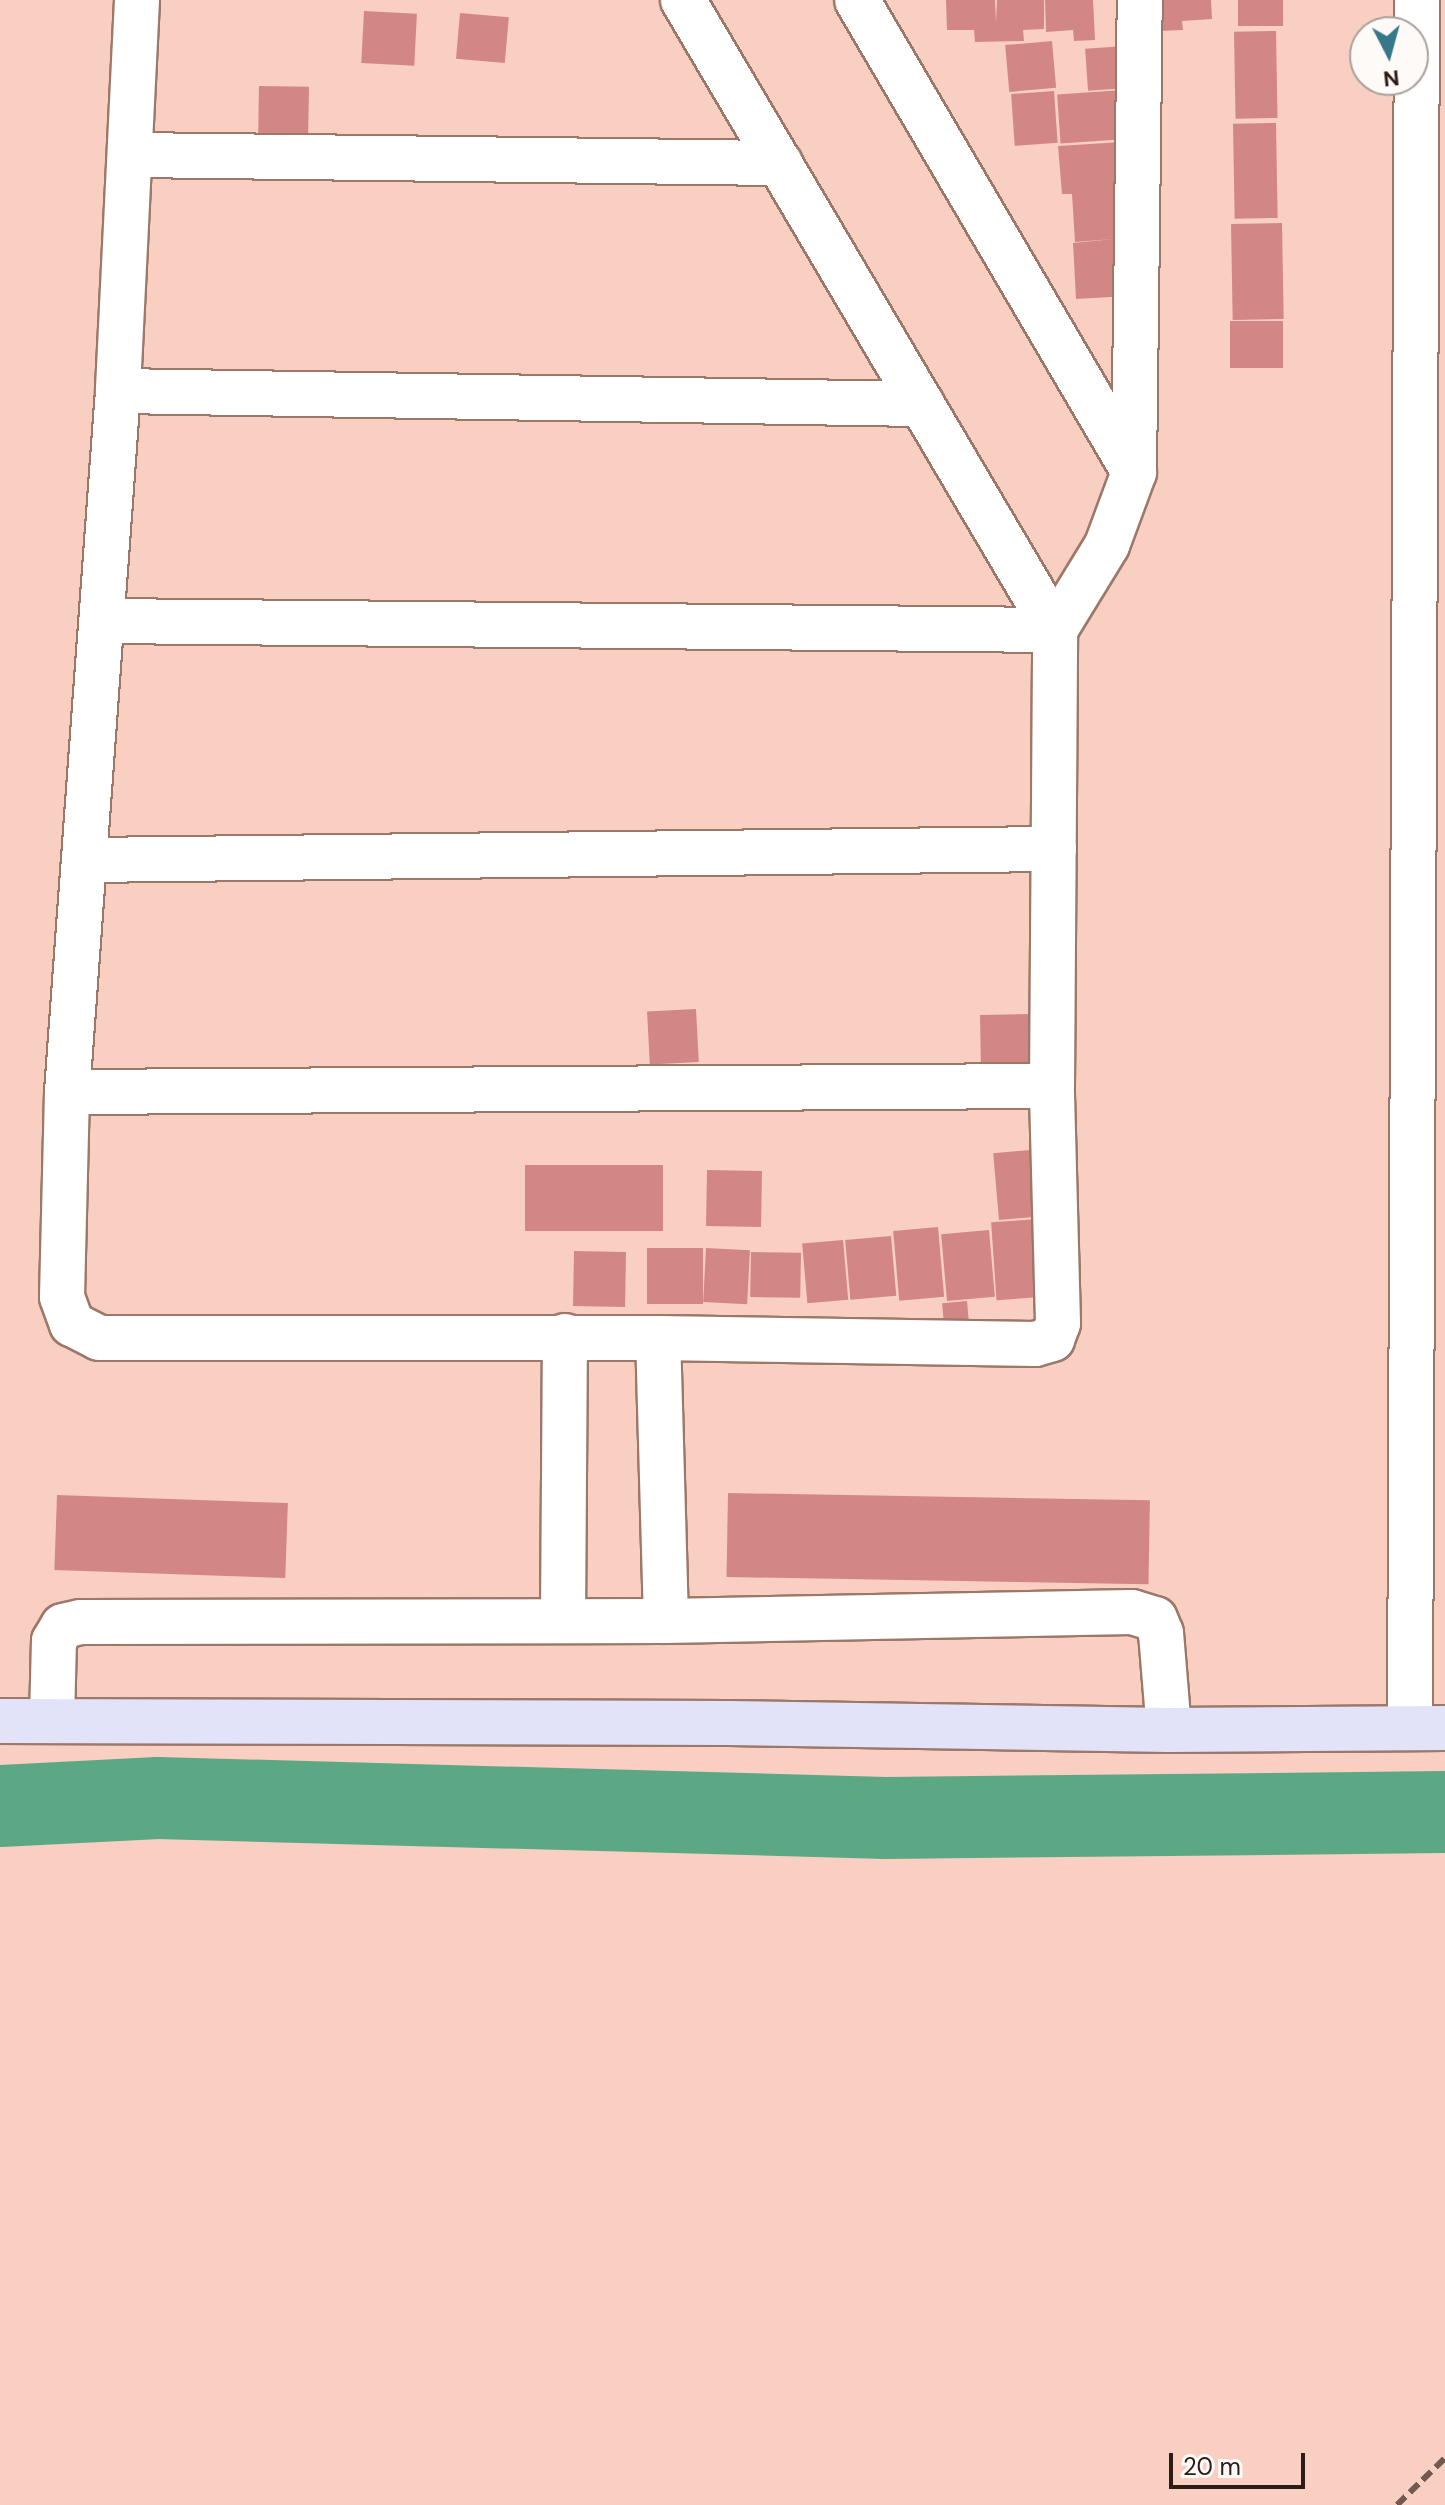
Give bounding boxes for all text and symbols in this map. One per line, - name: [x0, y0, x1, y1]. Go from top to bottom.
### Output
- north arrow: [1349, 16, 1429, 96]
- text: N: [1382, 63, 1401, 94]
- scale bar: [1173, 2437, 1309, 2487]
- text: 20 m: [1183, 2451, 1241, 2482]

